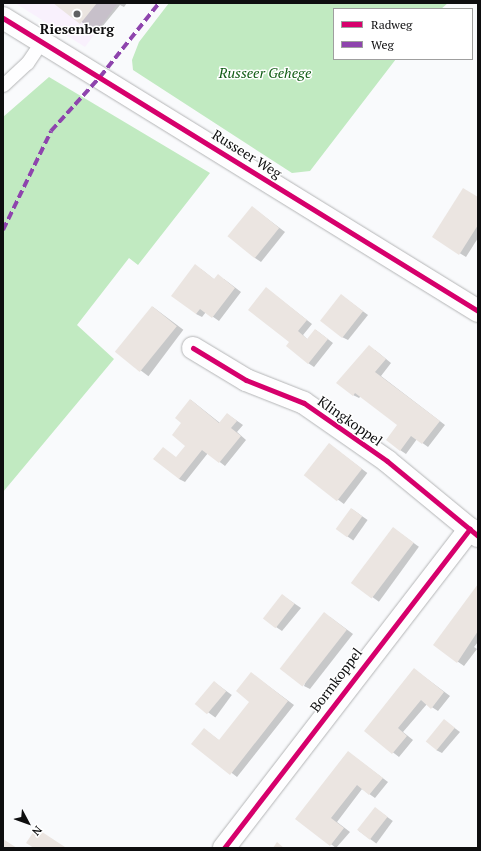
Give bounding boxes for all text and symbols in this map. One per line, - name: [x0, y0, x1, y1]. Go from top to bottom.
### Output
- legend: [333, 8, 473, 60]
- marker: Riesenberg: [72, 9, 82, 19]
- text: Radweg: [371, 17, 412, 32]
- place label: Riesenberg: [40, 21, 114, 37]
- text: Weg: [371, 37, 394, 52]
- park label: Russeer Gehege: [219, 65, 311, 81]
- street label: Russeer Weg: [209, 126, 285, 182]
- street label: Klingkoppel: [314, 393, 386, 449]
- street label: Bormkoppel: [307, 645, 365, 715]
- north arrow: [8, 803, 48, 843]
- text: N: [29, 823, 45, 839]

